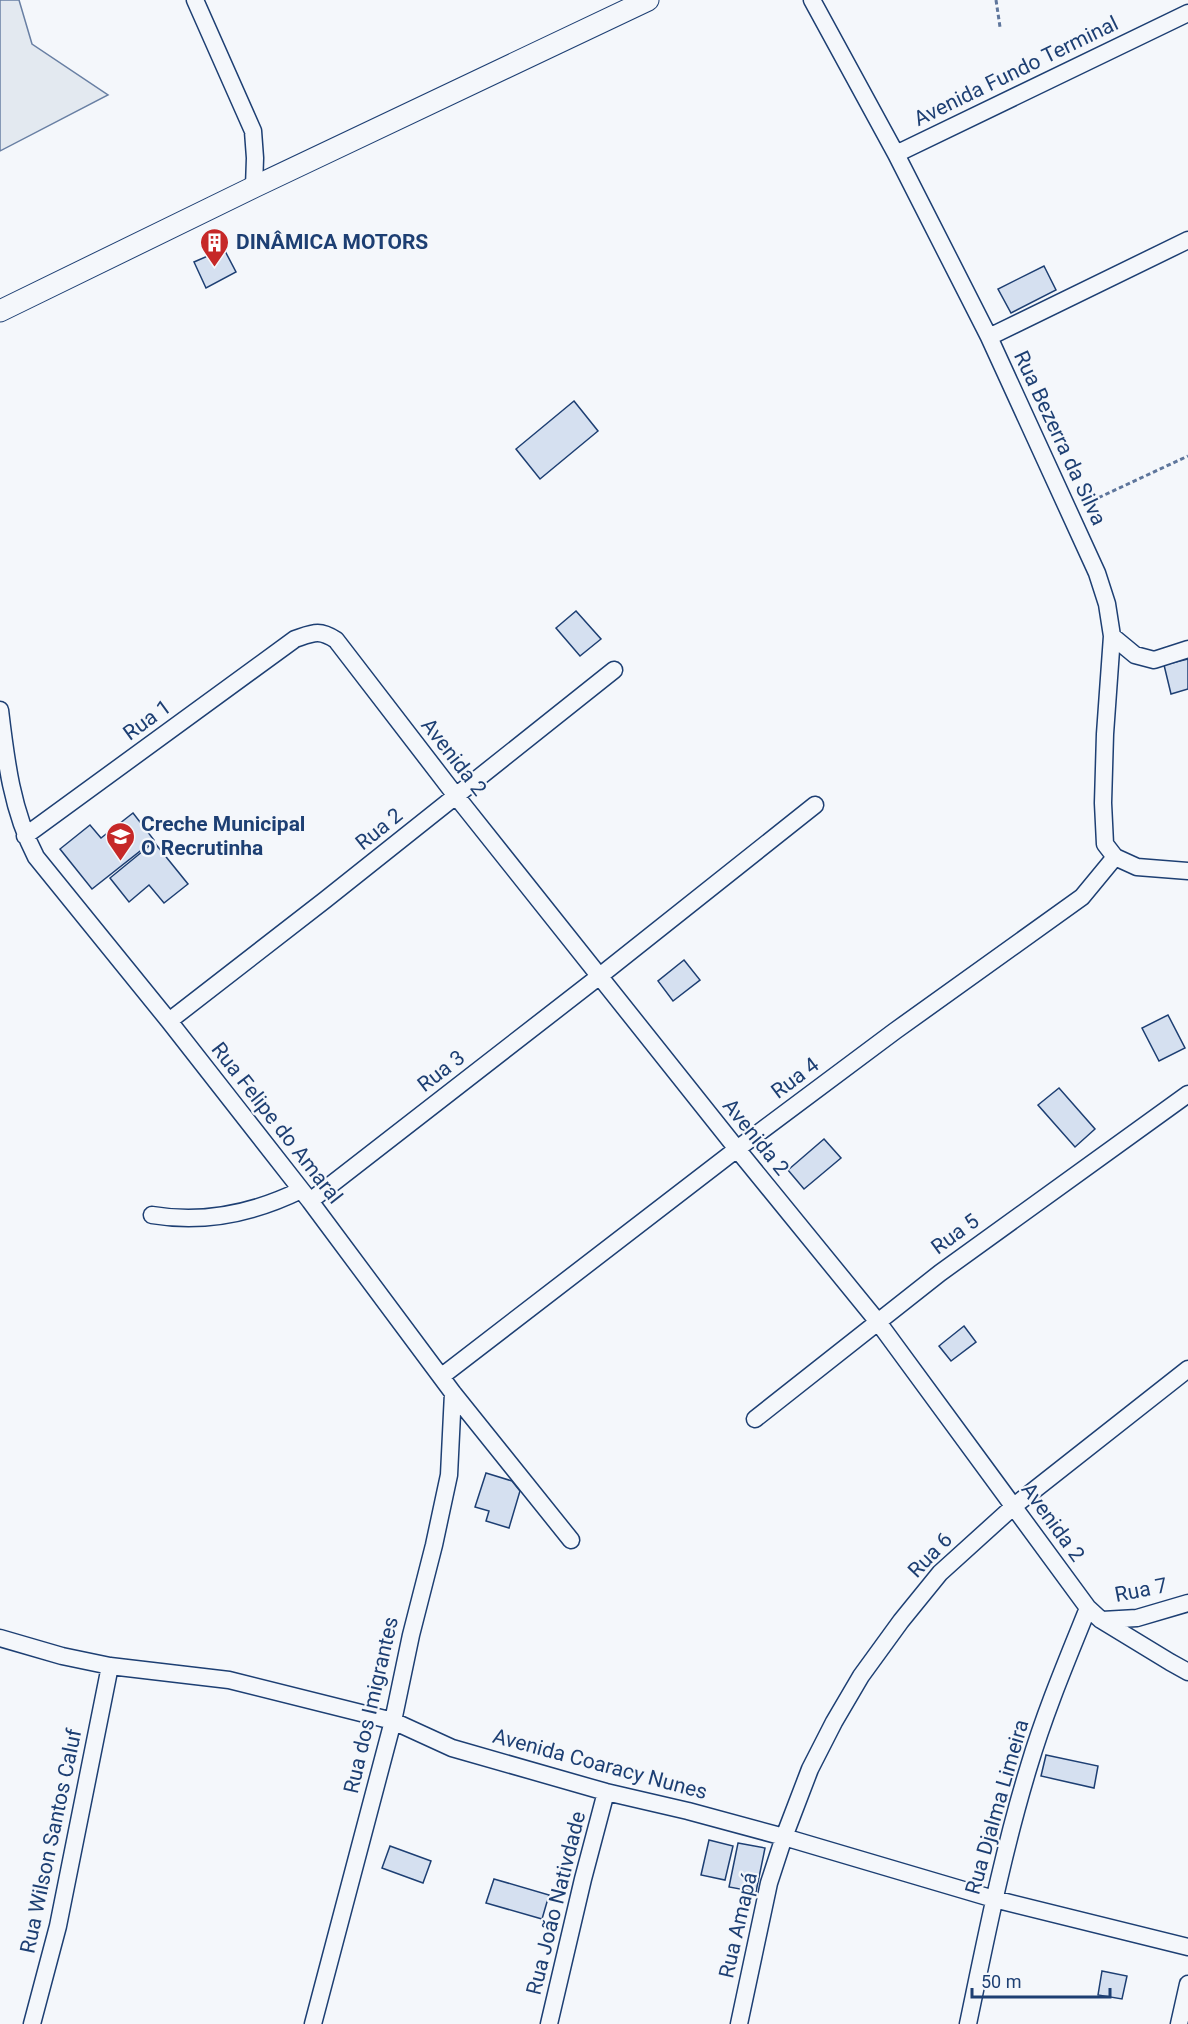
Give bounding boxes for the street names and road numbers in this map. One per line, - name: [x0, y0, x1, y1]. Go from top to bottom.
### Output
- street label: Avenida Fundo Terminal: [910, 11, 1122, 131]
- street label: Rua Bezerra da Silva: [1009, 347, 1111, 529]
- street label: Rua 1: [119, 695, 175, 745]
- street label: Avenida 2: [416, 714, 492, 801]
- street label: Rua 2: [351, 803, 407, 855]
- street label: Rua Felipe do Amaral: [207, 1038, 347, 1208]
- street label: Rua 3: [413, 1045, 469, 1097]
- street label: Rua 4: [767, 1052, 824, 1104]
- street label: Avenida 2: [718, 1094, 794, 1180]
- street label: Rua 5: [927, 1209, 983, 1259]
- street label: Avenida 2: [1016, 1478, 1090, 1566]
- street label: Rua 6: [903, 1528, 957, 1582]
- street label: Rua 7: [1113, 1573, 1169, 1607]
- street label: Rua dos Imigrantes: [339, 1614, 403, 1796]
- street label: Rua Djalma Limeira: [961, 1717, 1033, 1897]
- street label: Avenida Coaracy Nunes: [490, 1724, 710, 1804]
- street label: Rua Wilson Santos Caluf: [15, 1726, 87, 1955]
- street label: Rua João Nativdade: [522, 1809, 590, 1997]
- street label: Rua Amapá: [714, 1870, 762, 1980]

